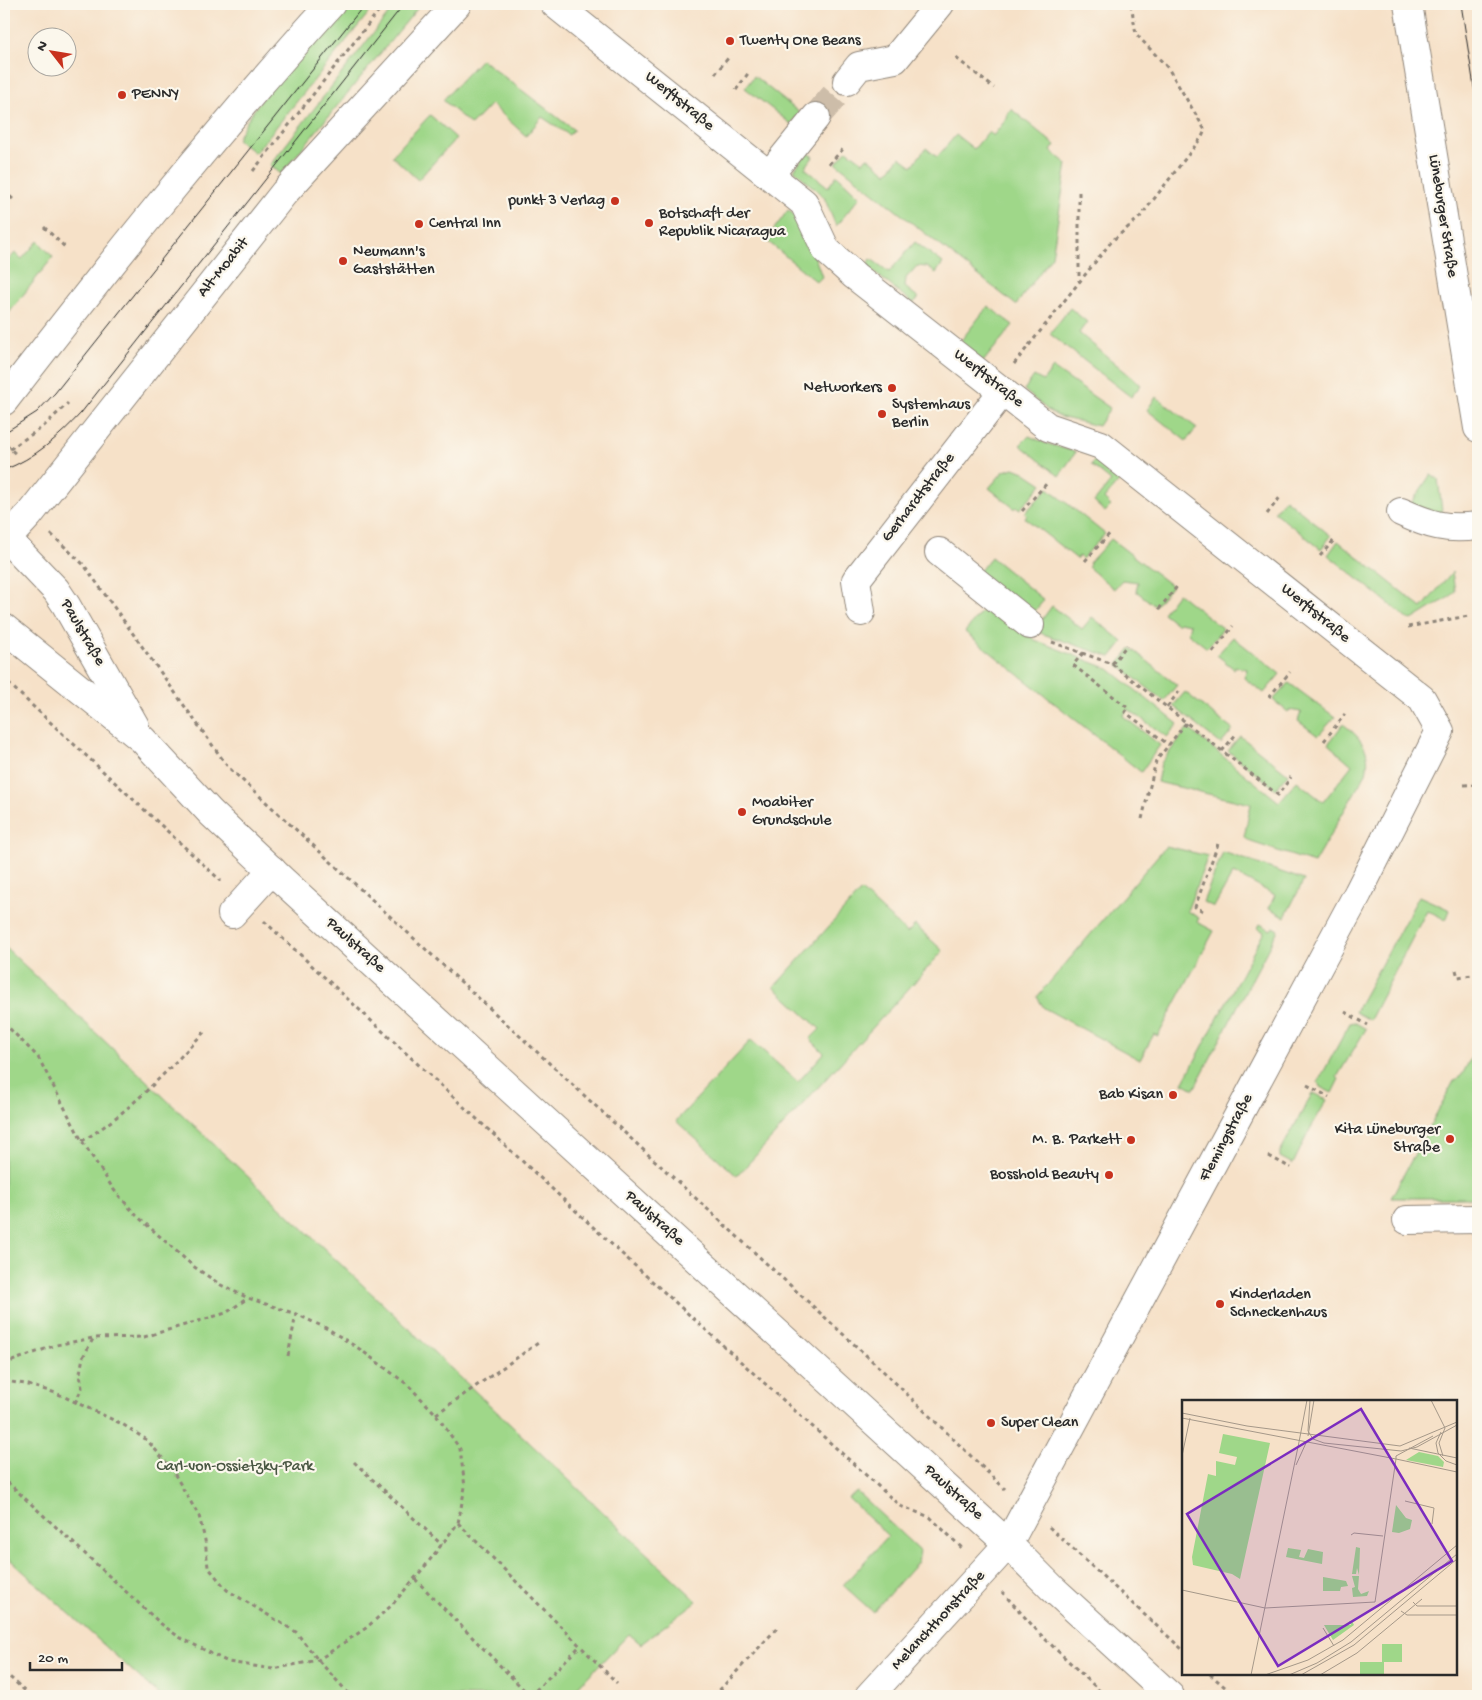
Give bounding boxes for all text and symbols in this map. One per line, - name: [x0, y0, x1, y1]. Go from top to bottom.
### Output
- north arrow: [28, 28, 78, 78]
- place label: Twenty One Beans: [739, 32, 862, 51]
- marker: Twenty One Beans: [724, 35, 736, 47]
- text: N: [33, 38, 53, 55]
- street label: Werftstraße: [640, 68, 718, 136]
- place label: PENNY: [131, 86, 179, 105]
- marker: PENNY: [116, 89, 128, 101]
- street label: Lüneburger Straße: [1423, 153, 1461, 280]
- place label: punkt 3 Verlag: [507, 192, 605, 211]
- marker: punkt 3 Verlag: [609, 195, 621, 207]
- place label: Botschaft der Republik Nicaragua: [658, 205, 787, 242]
- place label: Central Inn: [429, 215, 501, 234]
- marker: Botschaft der Republik Nicaragua: [643, 217, 655, 229]
- marker: Central Inn: [413, 218, 425, 230]
- street label: Alt-Moabit: [194, 233, 255, 302]
- place label: Neumann's Gaststätten: [353, 243, 435, 280]
- marker: Neumann's Gaststätten: [337, 255, 349, 267]
- street label: Werftstraße: [949, 346, 1027, 413]
- place label: Networkers: [803, 379, 883, 398]
- marker: Networkers: [886, 382, 898, 394]
- place label: Systemhaus Berlin: [891, 396, 971, 433]
- marker: Systemhaus Berlin: [876, 408, 888, 420]
- street label: Gerhardtstraße: [878, 449, 960, 546]
- street label: Werftstraße: [1276, 580, 1354, 648]
- street label: Paulstraße: [55, 595, 109, 670]
- place label: Moabiter Grundschule: [752, 794, 832, 831]
- marker: Moabiter Grundschule: [736, 806, 748, 818]
- street label: Paulstraße: [321, 914, 389, 978]
- place label: Bab Kisan: [1098, 1086, 1163, 1105]
- marker: Bab Kisan: [1167, 1089, 1179, 1101]
- street label: Flemingstraße: [1195, 1090, 1258, 1186]
- place label: Kita Lüneburger Straße: [1335, 1121, 1441, 1158]
- place label: M. B. Parkett: [1032, 1131, 1122, 1150]
- marker: Kita Lüneburger Straße: [1444, 1133, 1456, 1145]
- marker: M. B. Parkett: [1125, 1134, 1137, 1146]
- place label: Bosshold Beauty: [989, 1166, 1099, 1185]
- marker: Bosshold Beauty: [1103, 1169, 1115, 1181]
- street label: Paulstraße: [620, 1187, 688, 1251]
- place label: Kinderladen Schneckenhaus: [1230, 1286, 1328, 1323]
- marker: Kinderladen Schneckenhaus: [1214, 1298, 1226, 1310]
- inset map: [1182, 1400, 1457, 1675]
- place label: Super Clean: [1001, 1414, 1079, 1433]
- marker: Super Clean: [985, 1417, 997, 1429]
- park label: Carl-von-Ossietzky-Park: [156, 1458, 315, 1477]
- street label: Paulstraße: [919, 1461, 987, 1525]
- street label: Melanchthonstraße: [888, 1567, 991, 1675]
- scale bar: [30, 1640, 122, 1672]
- text: 20 m: [38, 1650, 68, 1668]

